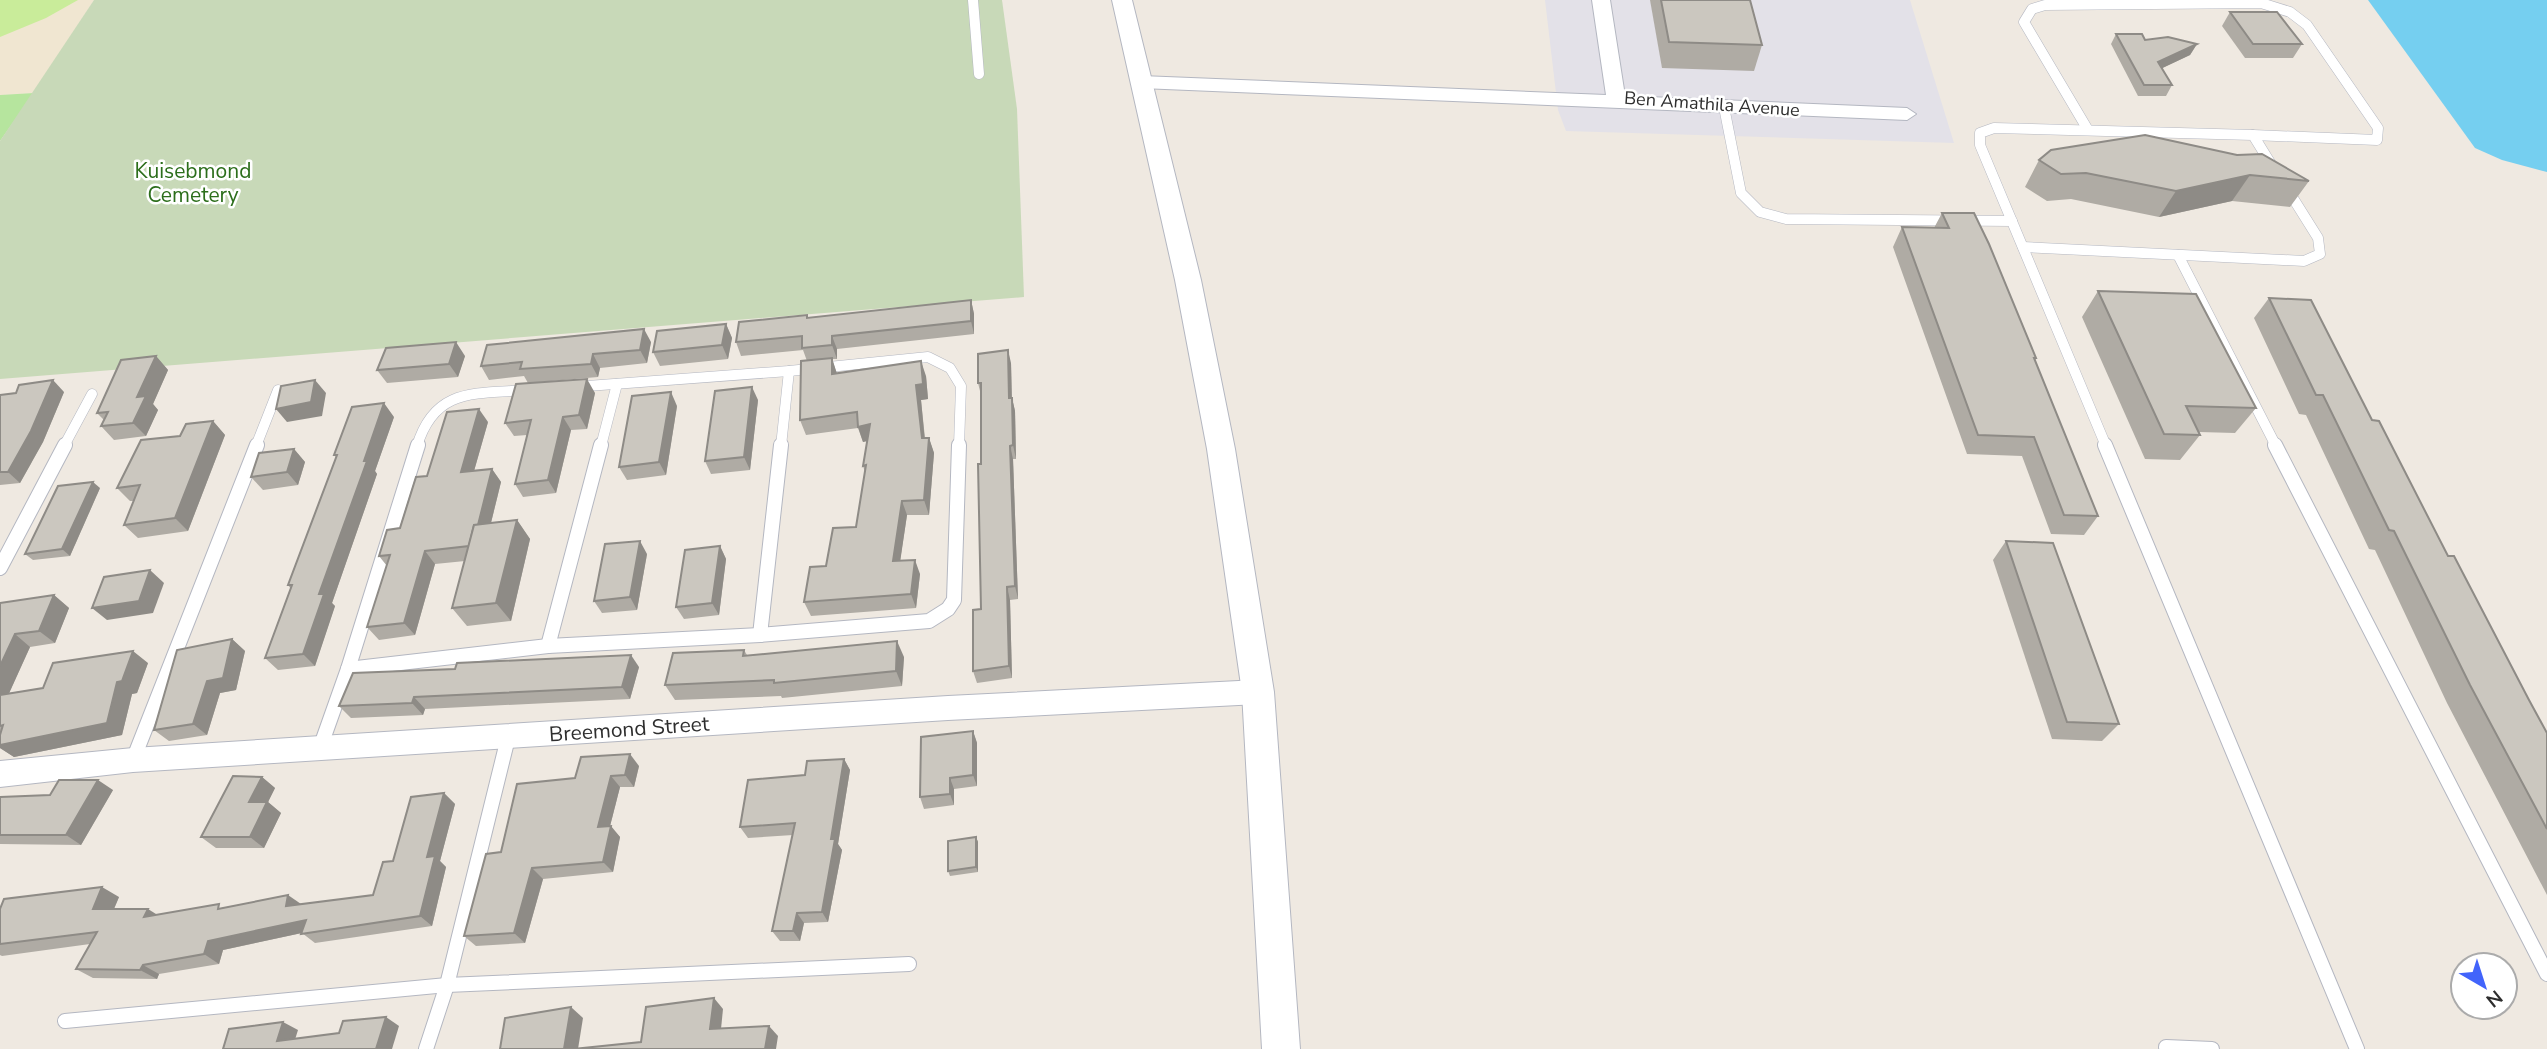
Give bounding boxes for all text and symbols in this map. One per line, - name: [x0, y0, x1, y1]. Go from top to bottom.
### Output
- street label: Ben Amathila Avenue: [1623, 86, 1801, 122]
- park label: Kuisebmond Cemetery: [135, 157, 251, 209]
- street label: Breemond Street: [548, 709, 711, 749]
- north arrow: [2449, 951, 2519, 1021]
- text: N: [2480, 984, 2508, 1013]

